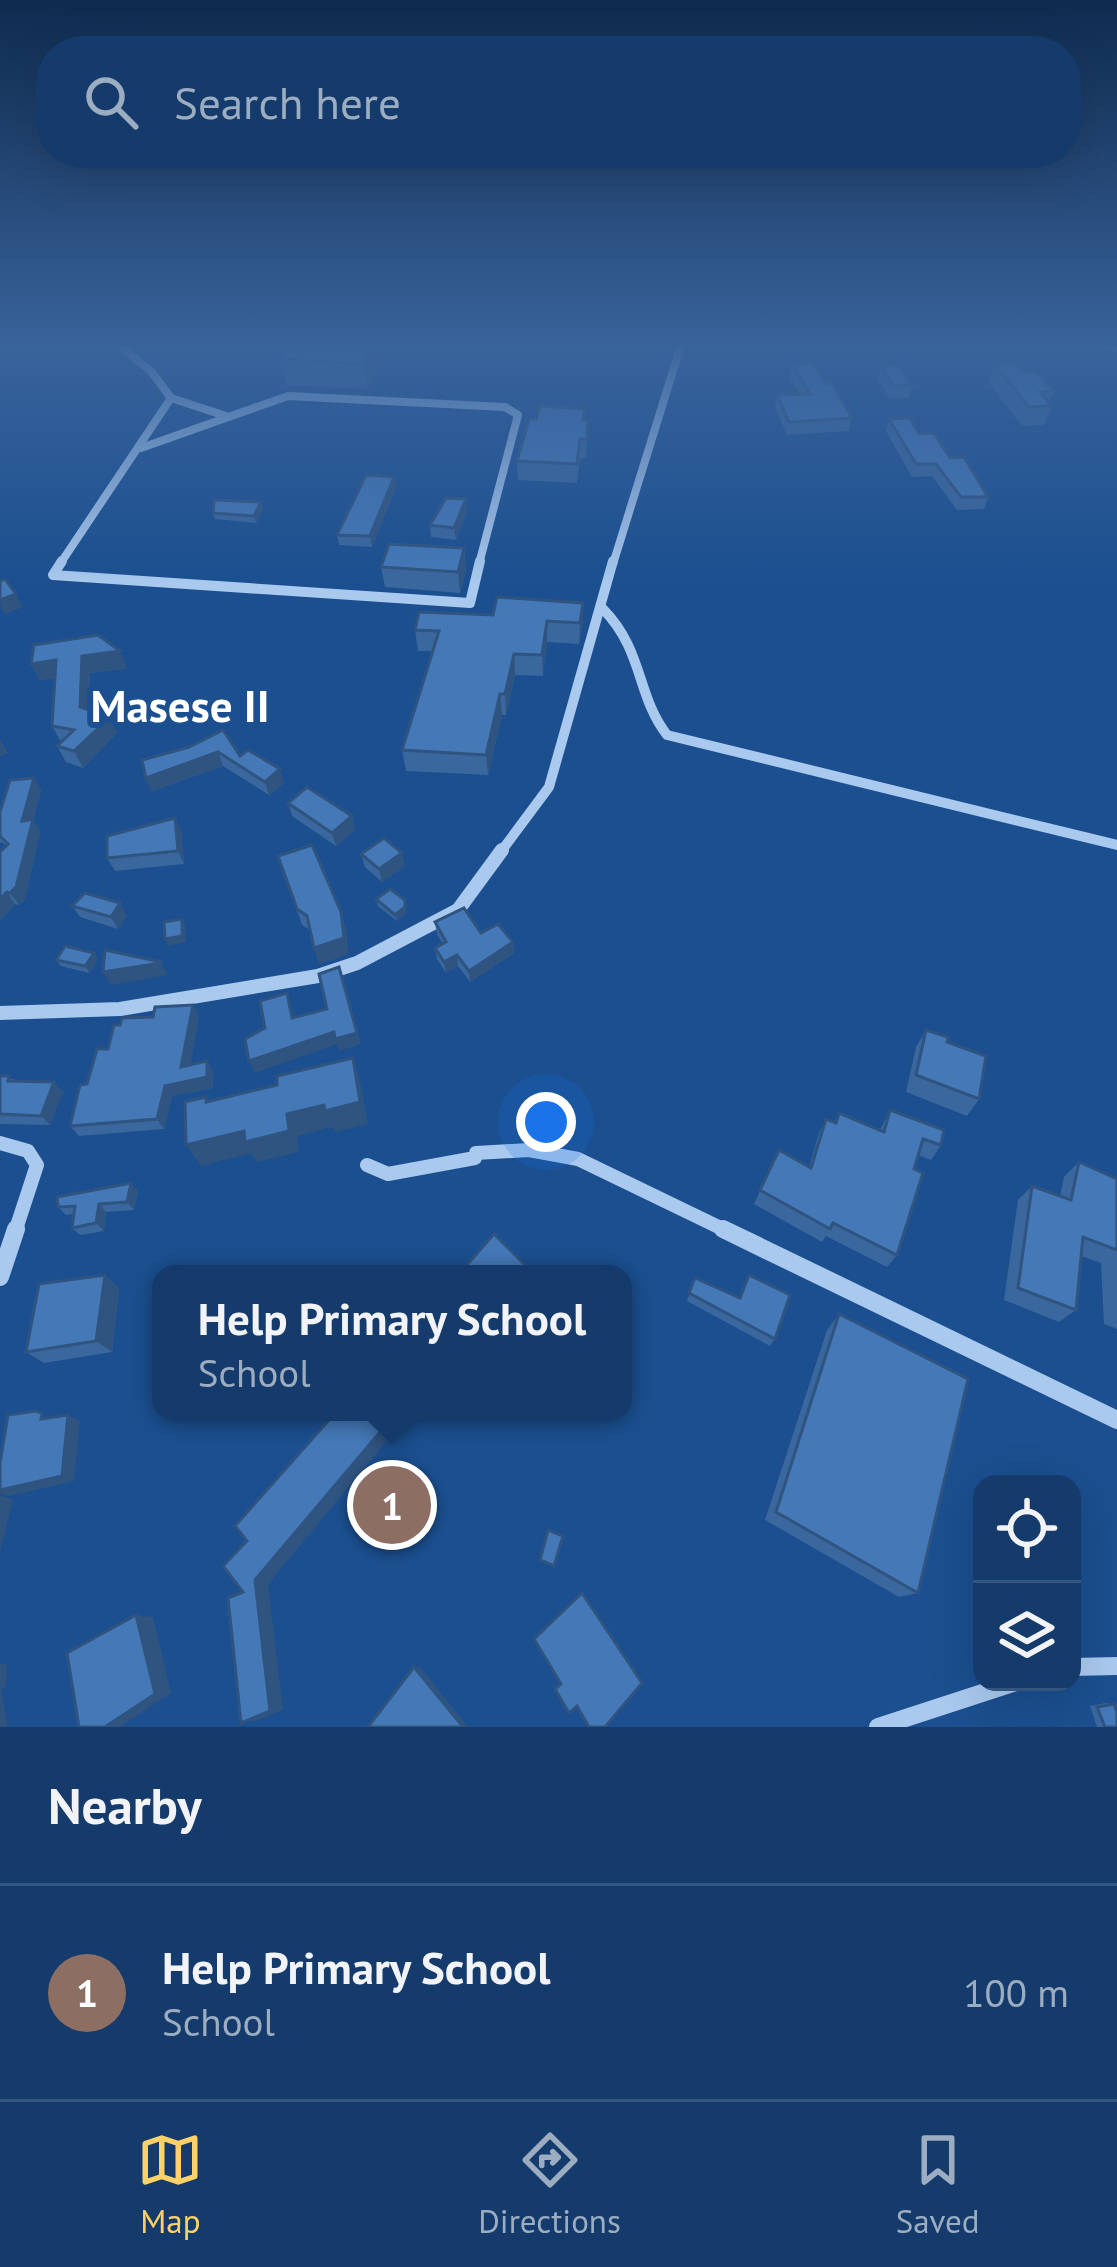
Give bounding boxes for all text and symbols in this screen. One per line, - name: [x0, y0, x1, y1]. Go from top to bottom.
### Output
- search box: [36, 36, 1081, 168]
- icon: search: [78, 69, 144, 135]
- text: Search here: [174, 73, 401, 131]
- district label: Masese II: [90, 676, 270, 734]
- your location: [516, 1092, 576, 1152]
- popup: [152, 1265, 632, 1421]
- text: Help Primary School: [198, 1289, 586, 1347]
- text: School: [198, 1347, 311, 1398]
- pin: 1: [353, 1460, 431, 1550]
- map controls: [973, 1475, 1081, 1691]
- button: locate: [973, 1475, 1081, 1583]
- button: layers: [973, 1583, 1081, 1691]
- text: Nearby: [48, 1772, 202, 1838]
- text: Help Primary School: [162, 1938, 550, 1996]
- text: 1: [76, 1967, 98, 2018]
- text: 100 m: [963, 1967, 1069, 2018]
- text: School: [162, 1996, 275, 2047]
- tab: Map: [137, 2127, 203, 2242]
- tab: Directions: [478, 2127, 621, 2242]
- tab: Saved: [896, 2127, 980, 2242]

